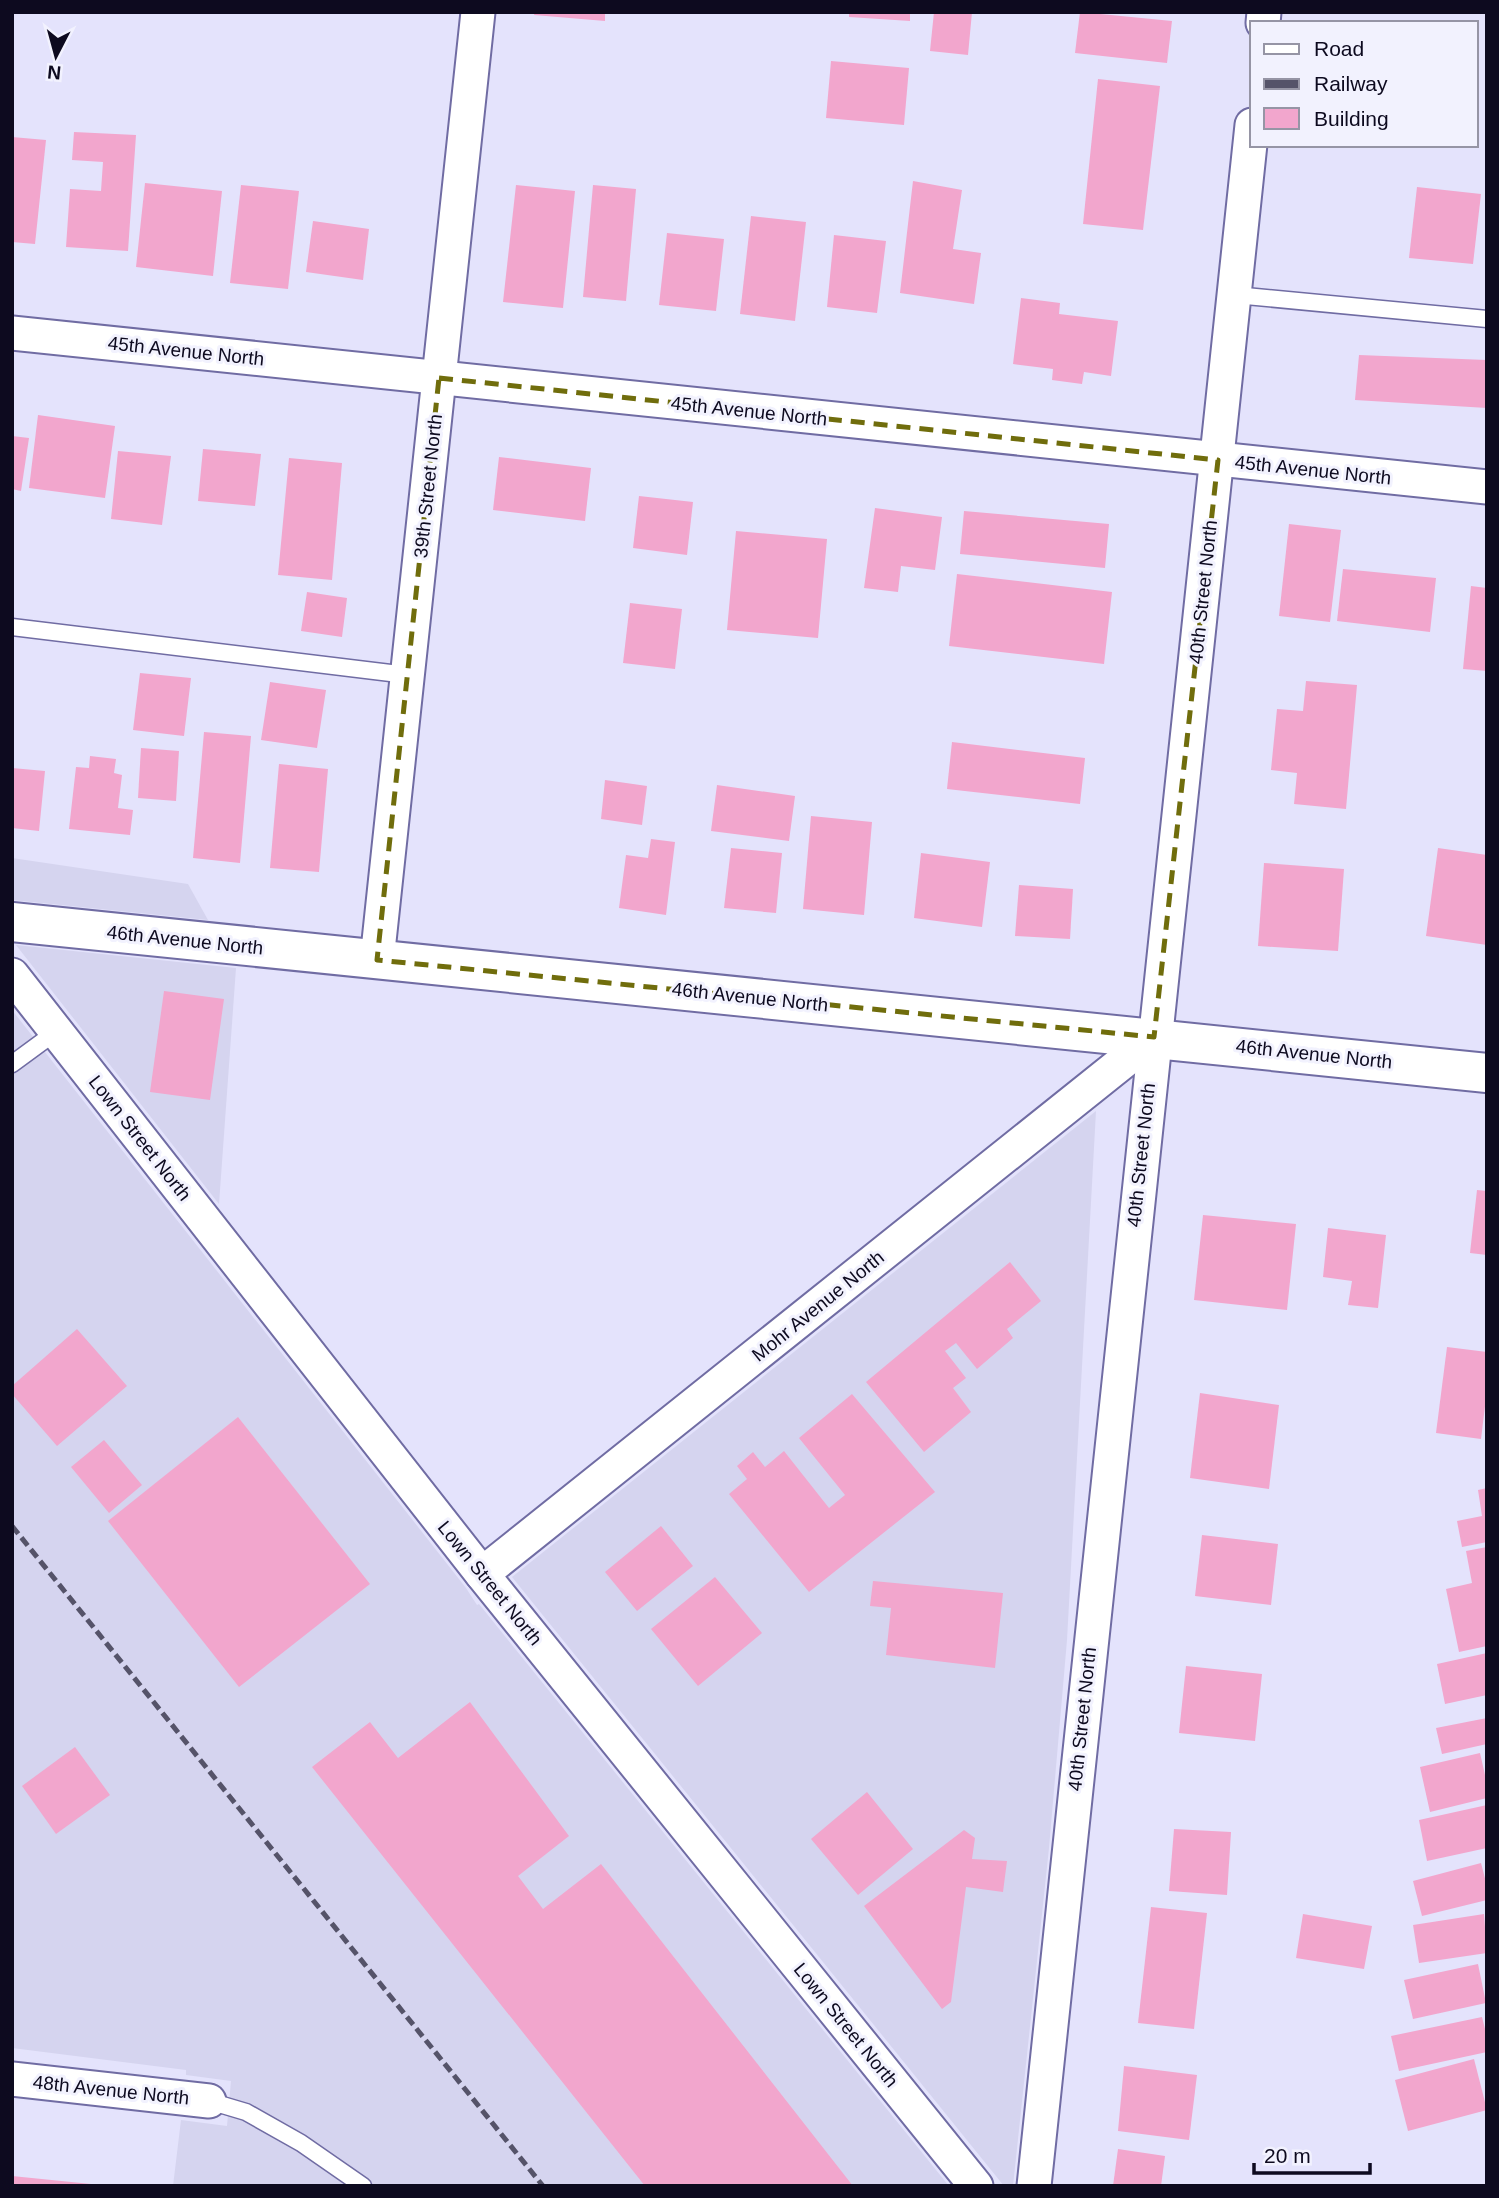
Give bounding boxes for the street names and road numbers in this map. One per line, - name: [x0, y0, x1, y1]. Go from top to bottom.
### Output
- street label: 45th Avenue North: [107, 332, 265, 370]
- street label: 45th Avenue North: [670, 392, 828, 430]
- street label: 39th Street North: [410, 413, 446, 559]
- street label: 45th Avenue North: [1234, 451, 1392, 489]
- street label: 40th Street North: [1185, 519, 1221, 665]
- street label: 46th Avenue North: [106, 921, 264, 959]
- street label: 46th Avenue North: [671, 978, 829, 1016]
- street label: 46th Avenue North: [1235, 1035, 1393, 1073]
- street label: Lown Street North: [85, 1071, 195, 1205]
- street label: 40th Street North: [1123, 1082, 1159, 1228]
- street label: Mohr Avenue North: [748, 1246, 888, 1366]
- street label: Lown Street North: [434, 1517, 546, 1649]
- street label: 40th Street North: [1064, 1646, 1100, 1792]
- street label: Lown Street North: [790, 1959, 902, 2091]
- street label: 48th Avenue North: [32, 2071, 190, 2109]

